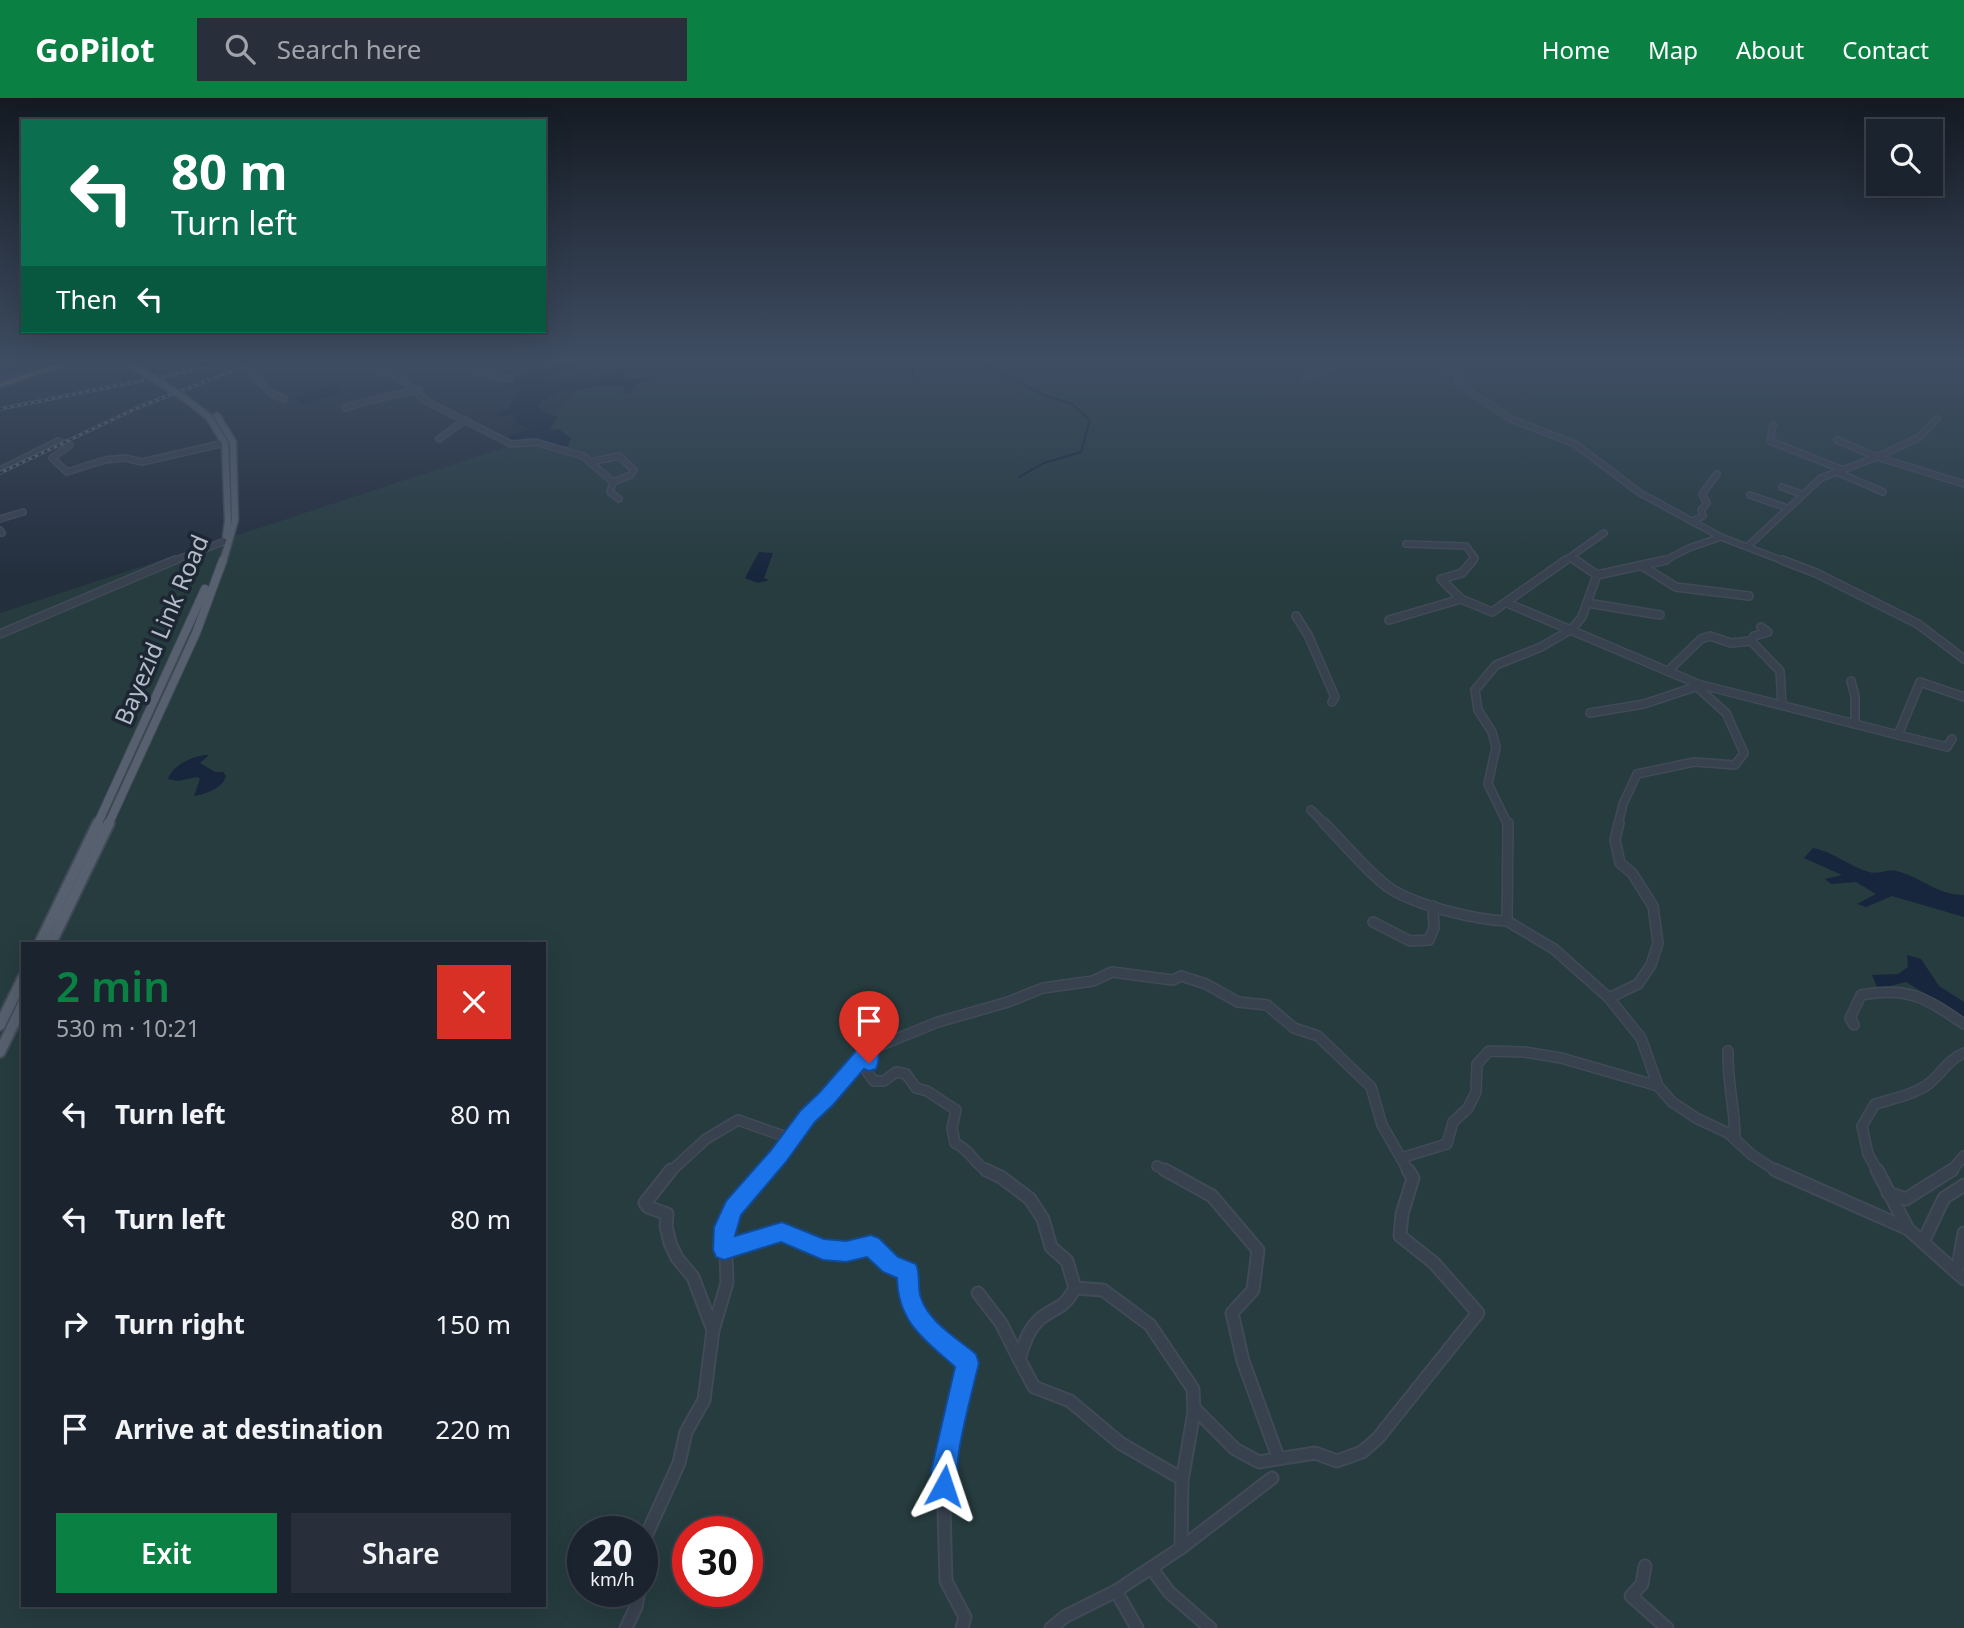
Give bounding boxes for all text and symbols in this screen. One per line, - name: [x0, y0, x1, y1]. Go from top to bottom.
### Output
- search box: [197, 18, 687, 81]
- text: GoPilot: [35, 27, 155, 72]
- icon: search: [221, 30, 259, 68]
- text: Search here: [277, 31, 421, 67]
- text: Home: [1542, 33, 1610, 66]
- text: Map: [1648, 33, 1698, 66]
- text: About: [1736, 33, 1804, 66]
- text: Contact: [1842, 33, 1929, 66]
- map controls: [1866, 119, 1943, 196]
- button: search: [1866, 119, 1943, 196]
- text: 80 m: [171, 138, 288, 204]
- icon: left: [56, 147, 147, 238]
- text: Turn left: [171, 201, 297, 244]
- icon: left: [131, 280, 169, 318]
- text: Then: [56, 281, 117, 317]
- street label: Bayezid Link Road: [106, 529, 216, 729]
- text: 2 min: [56, 957, 170, 1014]
- button: close: [437, 965, 511, 1039]
- pin: [839, 991, 899, 1063]
- icon: arrive: [850, 1002, 888, 1040]
- text: 530 m · 10:21: [56, 1012, 200, 1044]
- icon: left: [56, 1095, 94, 1133]
- text: Turn left: [115, 1096, 226, 1132]
- text: 80 m: [450, 1096, 511, 1132]
- icon: left: [56, 1200, 94, 1238]
- text: Turn left: [115, 1201, 226, 1237]
- text: 80 m: [450, 1201, 511, 1237]
- icon: right: [56, 1305, 94, 1343]
- text: Turn right: [115, 1306, 245, 1342]
- text: 150 m: [435, 1306, 511, 1342]
- icon: arrive: [56, 1410, 94, 1448]
- text: Arrive at destination: [115, 1411, 384, 1447]
- text: 220 m: [435, 1411, 511, 1447]
- position arrow: [907, 1449, 981, 1523]
- button: Exit: [56, 1513, 277, 1593]
- button: Share: [291, 1513, 511, 1593]
- speed limit sign: 30: [672, 1516, 763, 1607]
- text: 20: [592, 1529, 633, 1576]
- text: km/h: [590, 1567, 635, 1591]

